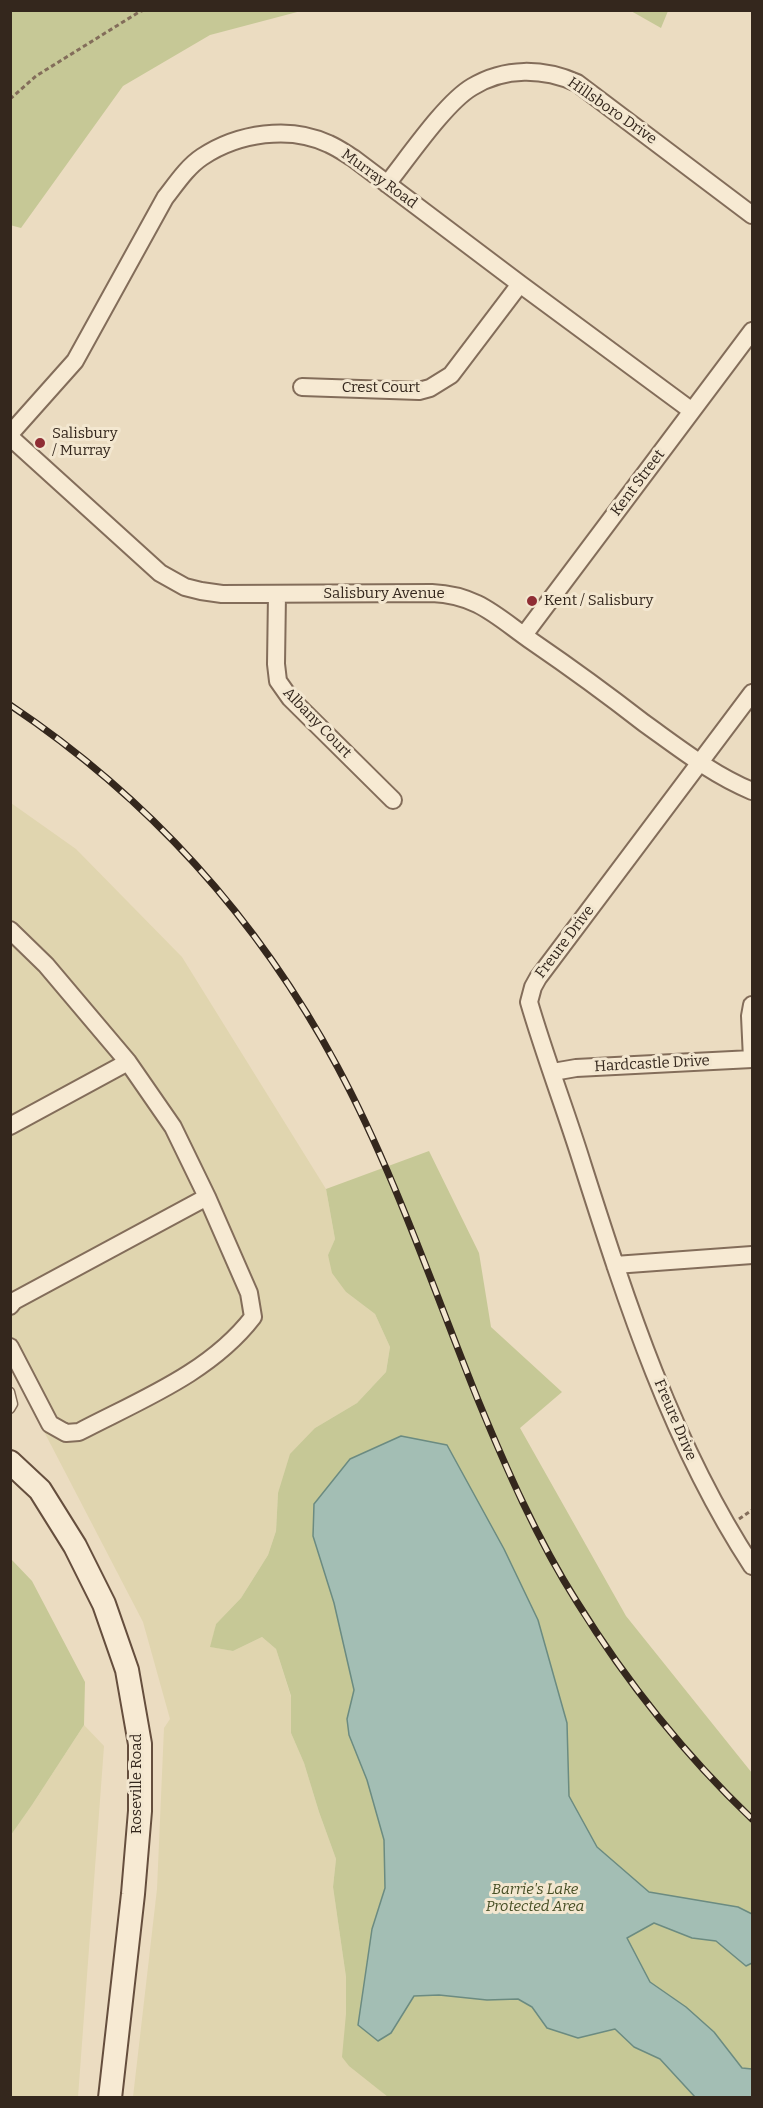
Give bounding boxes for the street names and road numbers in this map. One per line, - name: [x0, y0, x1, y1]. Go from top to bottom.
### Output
- street label: Hillsboro Drive: [564, 74, 660, 148]
- street label: Murray Road: [338, 146, 420, 212]
- street label: Crest Court: [342, 379, 420, 397]
- street label: Kent Street: [607, 446, 669, 520]
- street label: Salisbury Avenue: [323, 585, 445, 603]
- street label: Albany Court: [279, 684, 355, 762]
- street label: Freure Drive: [532, 902, 598, 982]
- street label: Hardcastle Drive: [594, 1052, 710, 1076]
- street label: Freure Drive: [650, 1377, 700, 1463]
- street label: Roseville Road: [128, 1734, 146, 1834]

